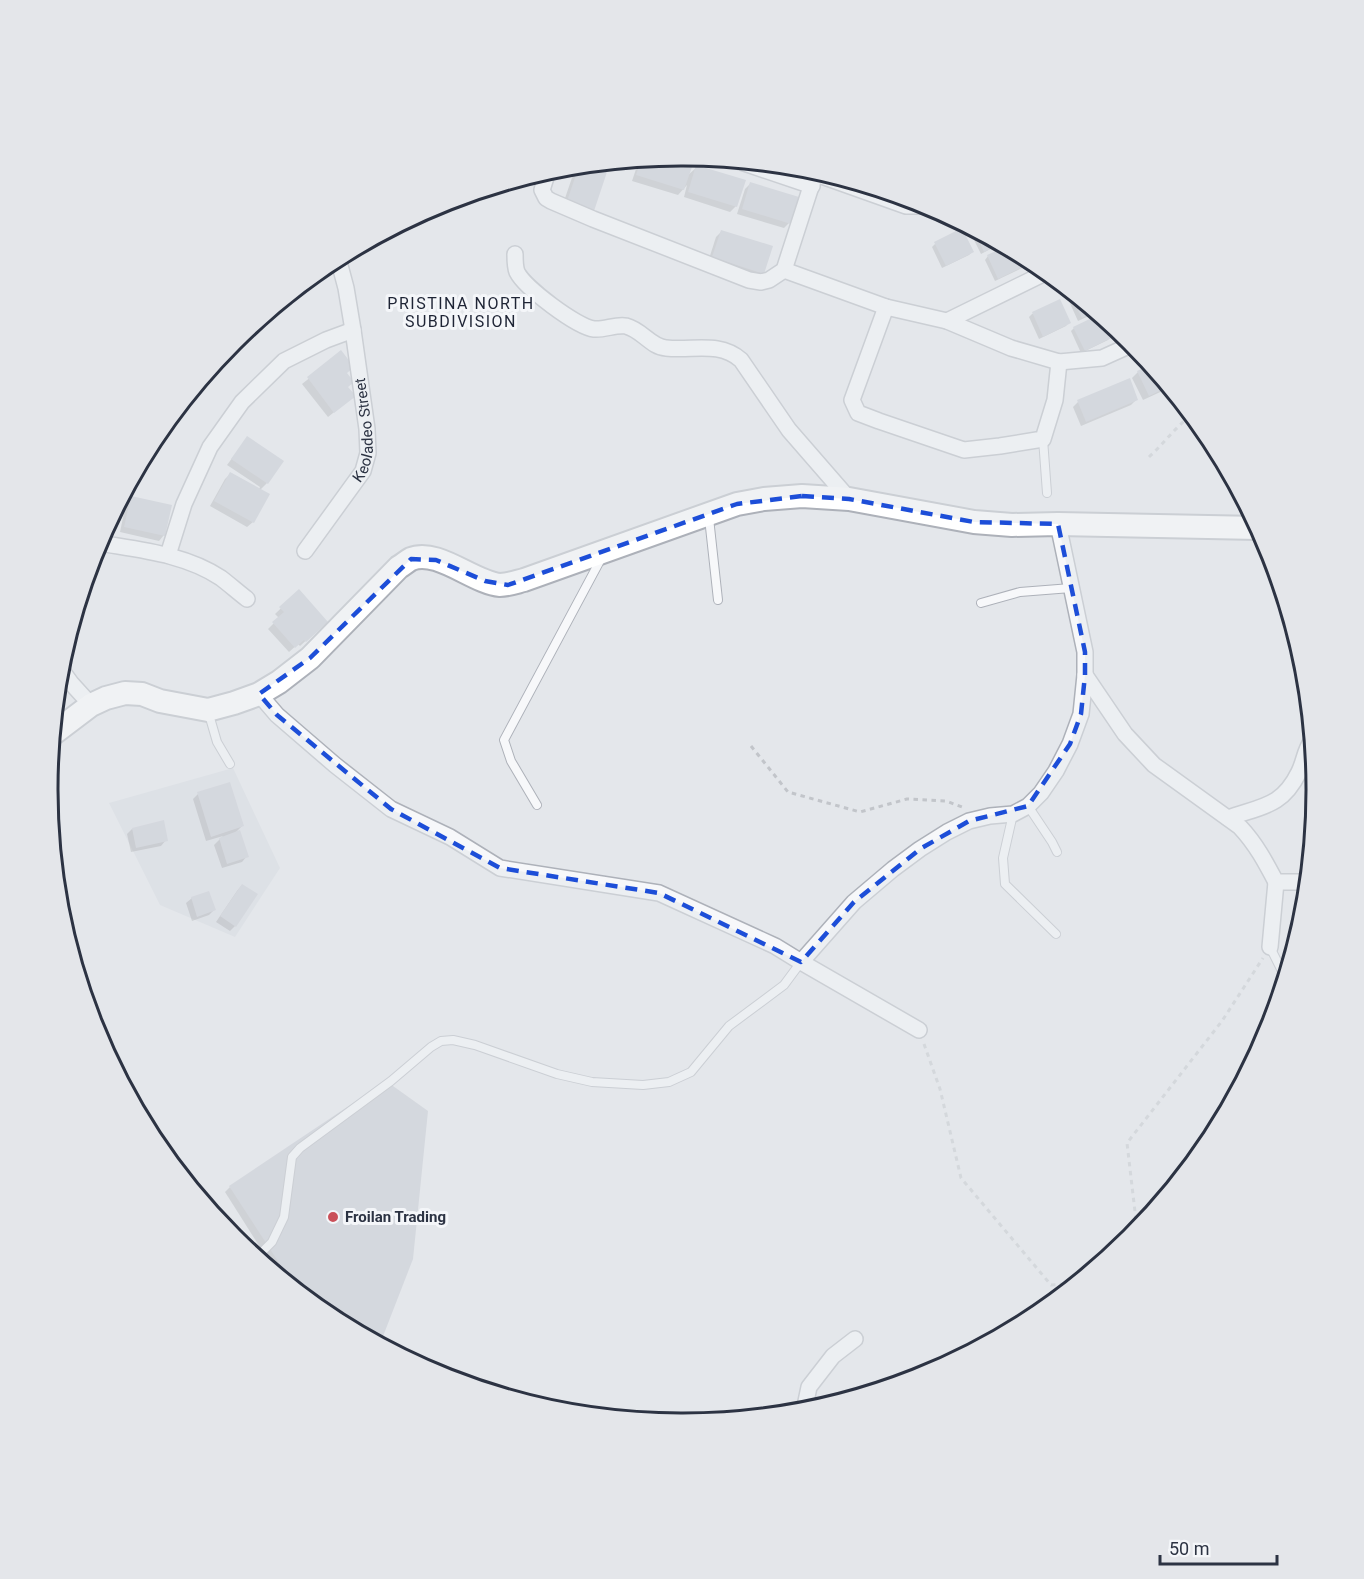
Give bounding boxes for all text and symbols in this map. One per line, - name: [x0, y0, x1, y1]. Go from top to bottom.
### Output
- district label: PRISTINA NORTH SUBDIVISION: [387, 294, 535, 331]
- street label: Keoladeo Street: [349, 377, 377, 486]
- place label: Froilan Trading: [345, 1208, 446, 1226]
- marker: Froilan Trading: [326, 1210, 340, 1224]
- scale bar: [1160, 1528, 1277, 1566]
- text: 50 m: [1169, 1538, 1209, 1559]

